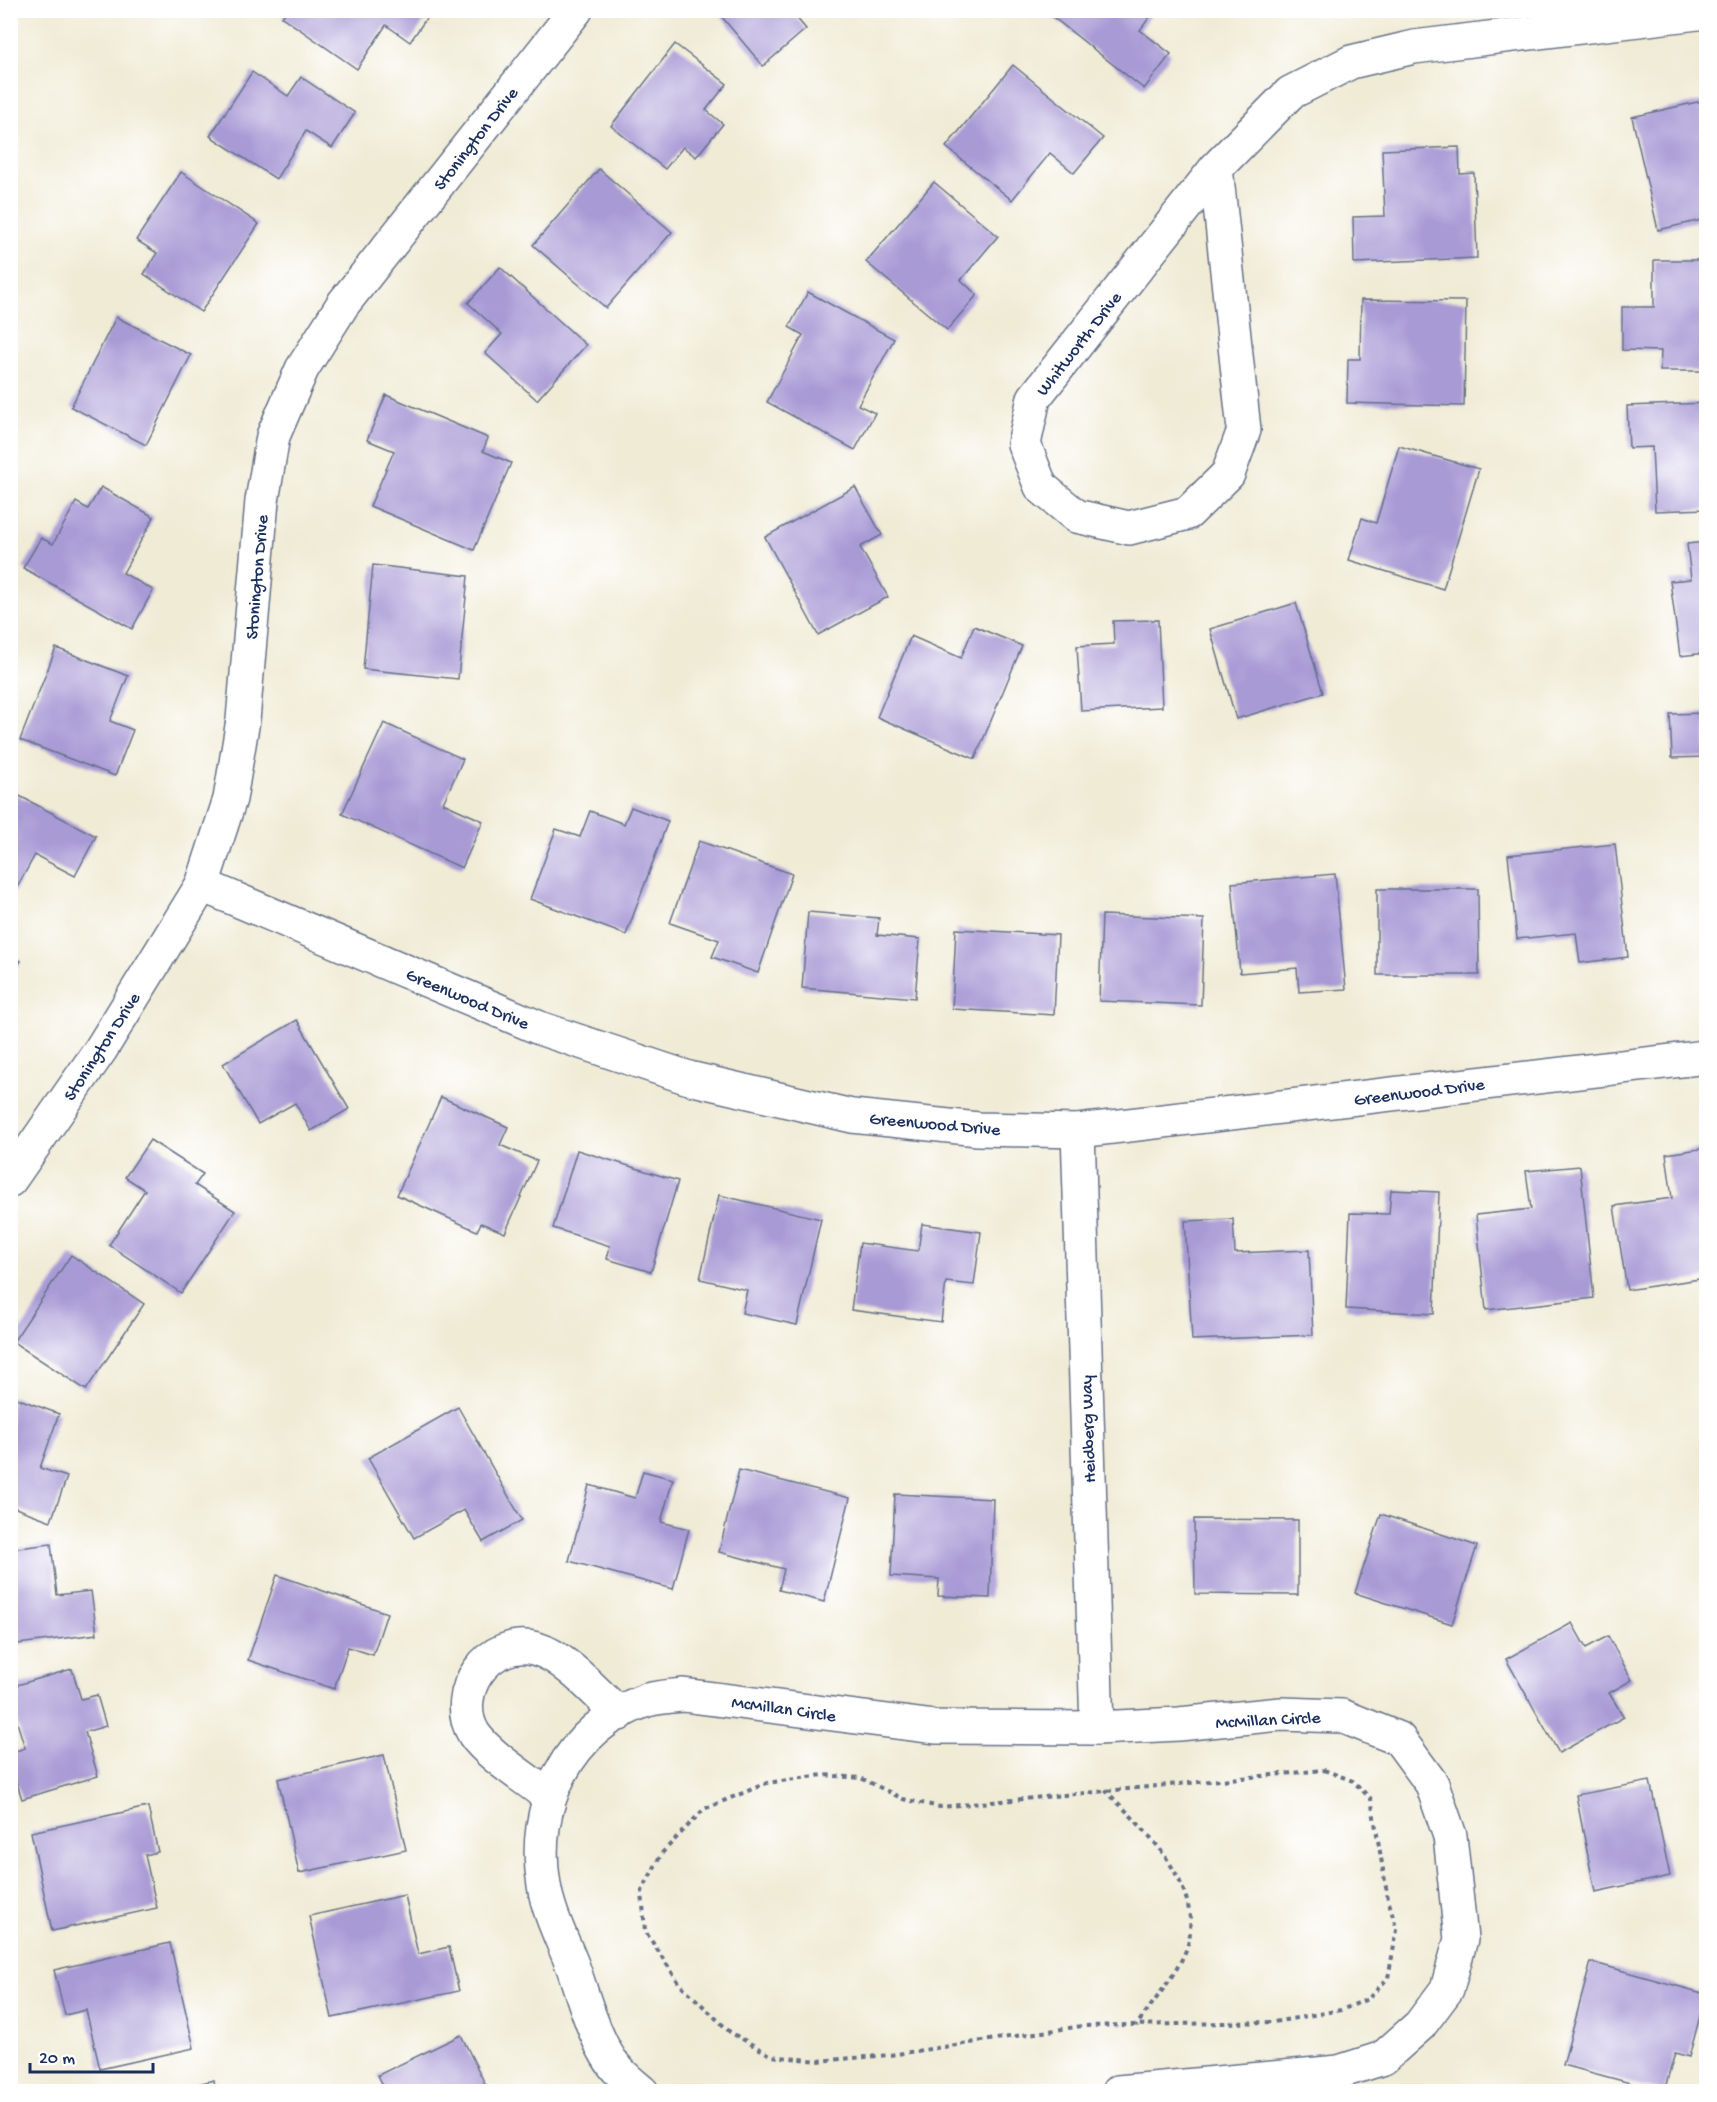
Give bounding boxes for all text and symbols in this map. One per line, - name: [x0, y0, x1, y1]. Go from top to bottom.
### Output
- street label: Stonington Drive: [430, 83, 524, 195]
- street label: Whitworth Drive: [1033, 288, 1128, 401]
- street label: Stonington Drive: [243, 513, 274, 640]
- street label: Greenwood Drive: [402, 965, 532, 1036]
- street label: Stonington Drive: [60, 989, 146, 1106]
- street label: Greenwood Drive: [1353, 1075, 1487, 1112]
- street label: Greenwood Drive: [868, 1109, 1002, 1142]
- street label: Heidberg Way: [1077, 1375, 1102, 1483]
- street label: McMillan Circle: [730, 1693, 838, 1728]
- street label: McMillan Circle: [1215, 1708, 1322, 1735]
- scale bar: [30, 2036, 153, 2074]
- text: 20 m: [39, 2049, 75, 2070]

